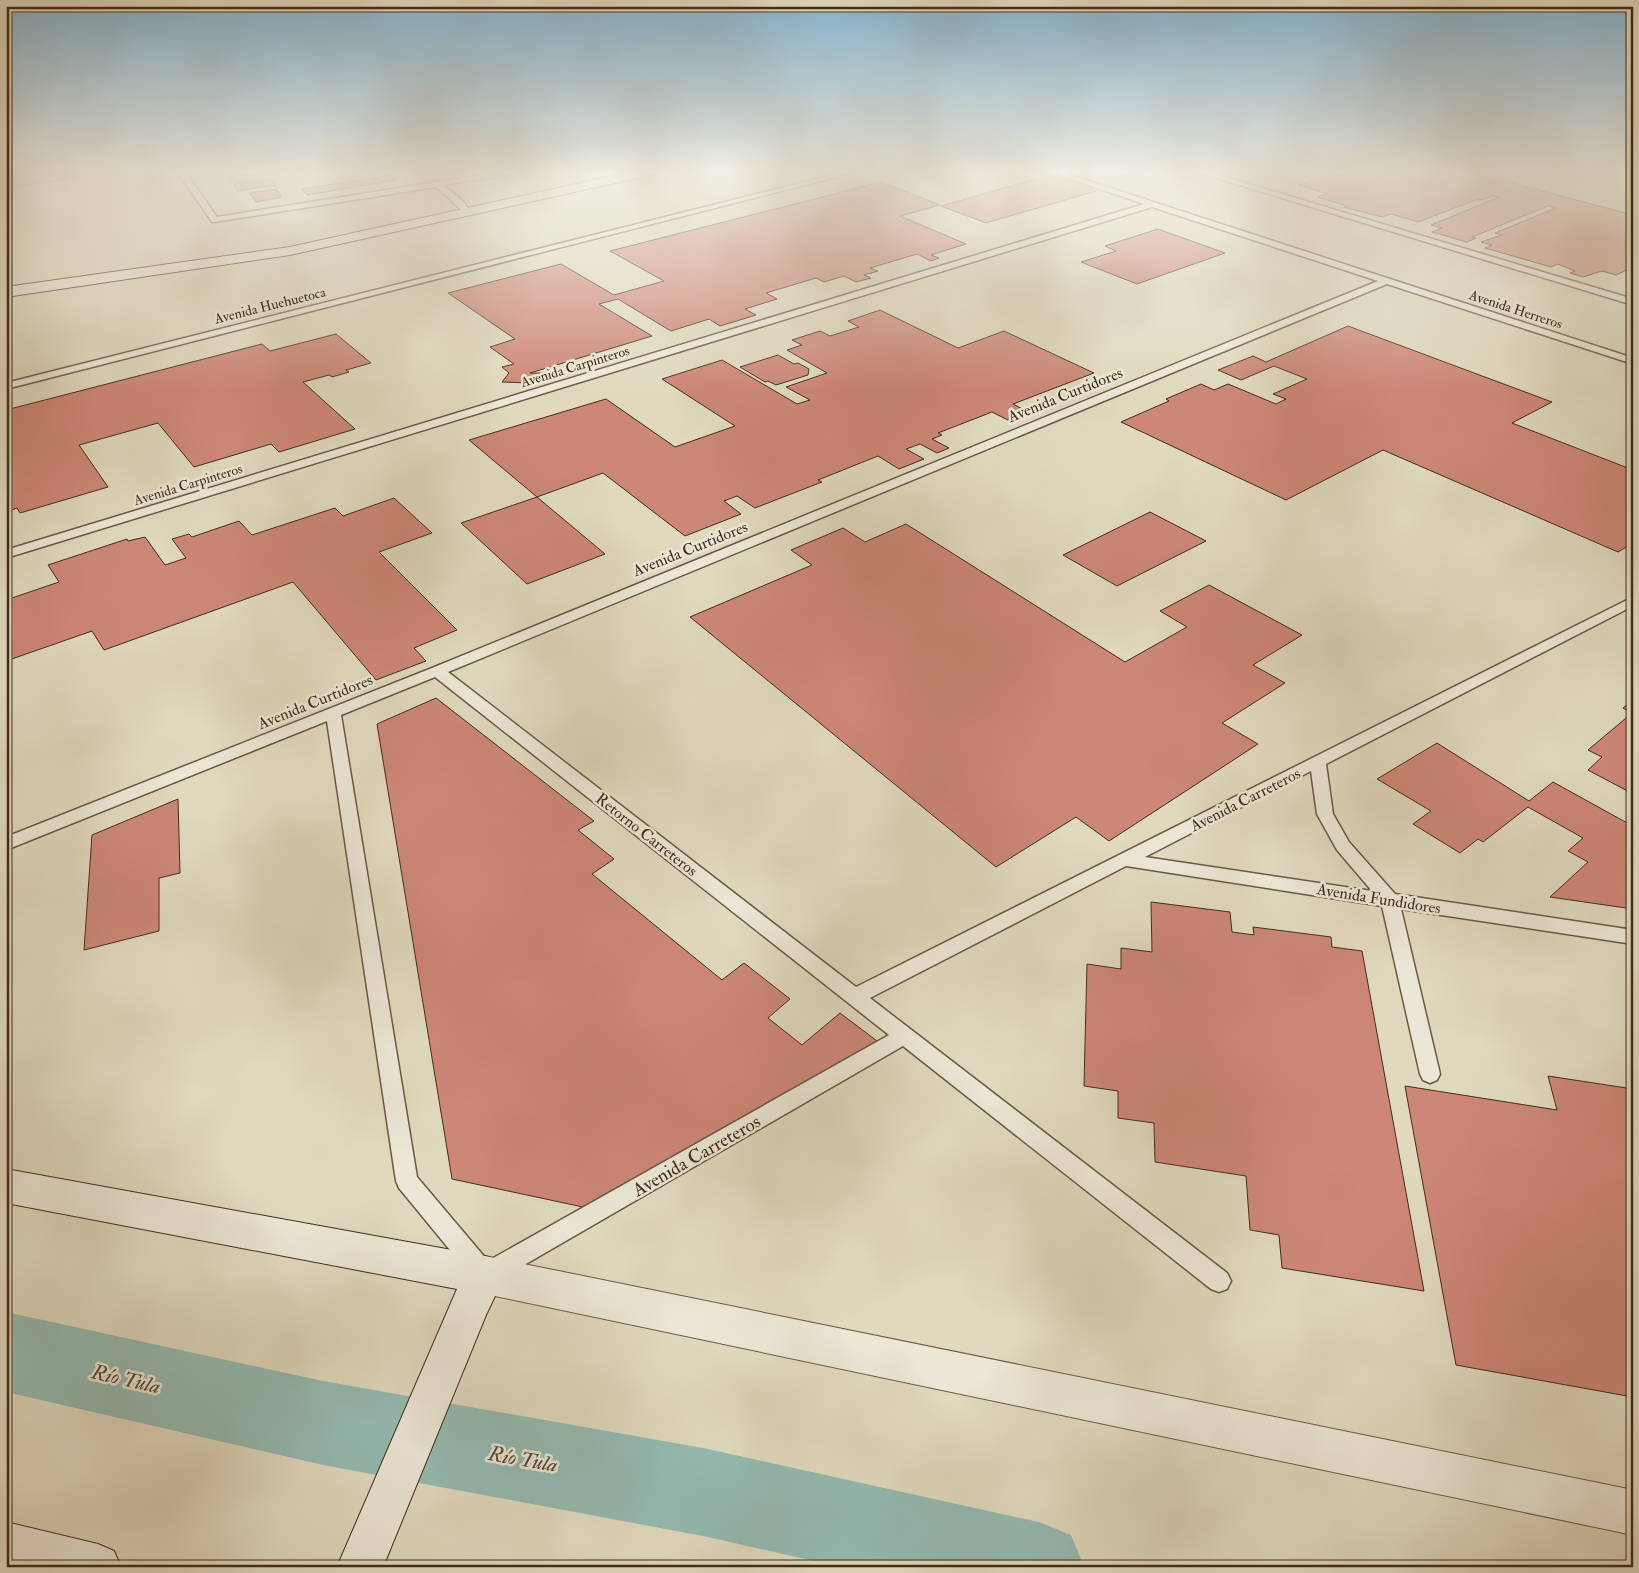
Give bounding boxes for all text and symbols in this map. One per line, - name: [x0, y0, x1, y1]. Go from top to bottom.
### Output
- street label: Avenida Huehuetoca: [212, 283, 328, 328]
- street label: Avenida Herreros: [1466, 286, 1565, 333]
- street label: Avenida Carpinteros: [518, 342, 632, 392]
- street label: Avenida Curtidores: [1004, 363, 1126, 427]
- street label: Avenida Carpinteros: [131, 460, 245, 510]
- street label: Avenida Curtidores: [629, 517, 751, 581]
- street label: Avenida Curtidores: [254, 670, 376, 734]
- street label: Avenida Carreteros: [1186, 763, 1304, 837]
- street label: Retorno Carreteros: [591, 789, 701, 881]
- street label: Avenida Fundidores: [1314, 879, 1442, 919]
- street label: Avenida Carreteros: [627, 1109, 765, 1203]
- water label: Río Tula: [88, 1358, 163, 1401]
- water label: Río Tula: [485, 1440, 560, 1479]

